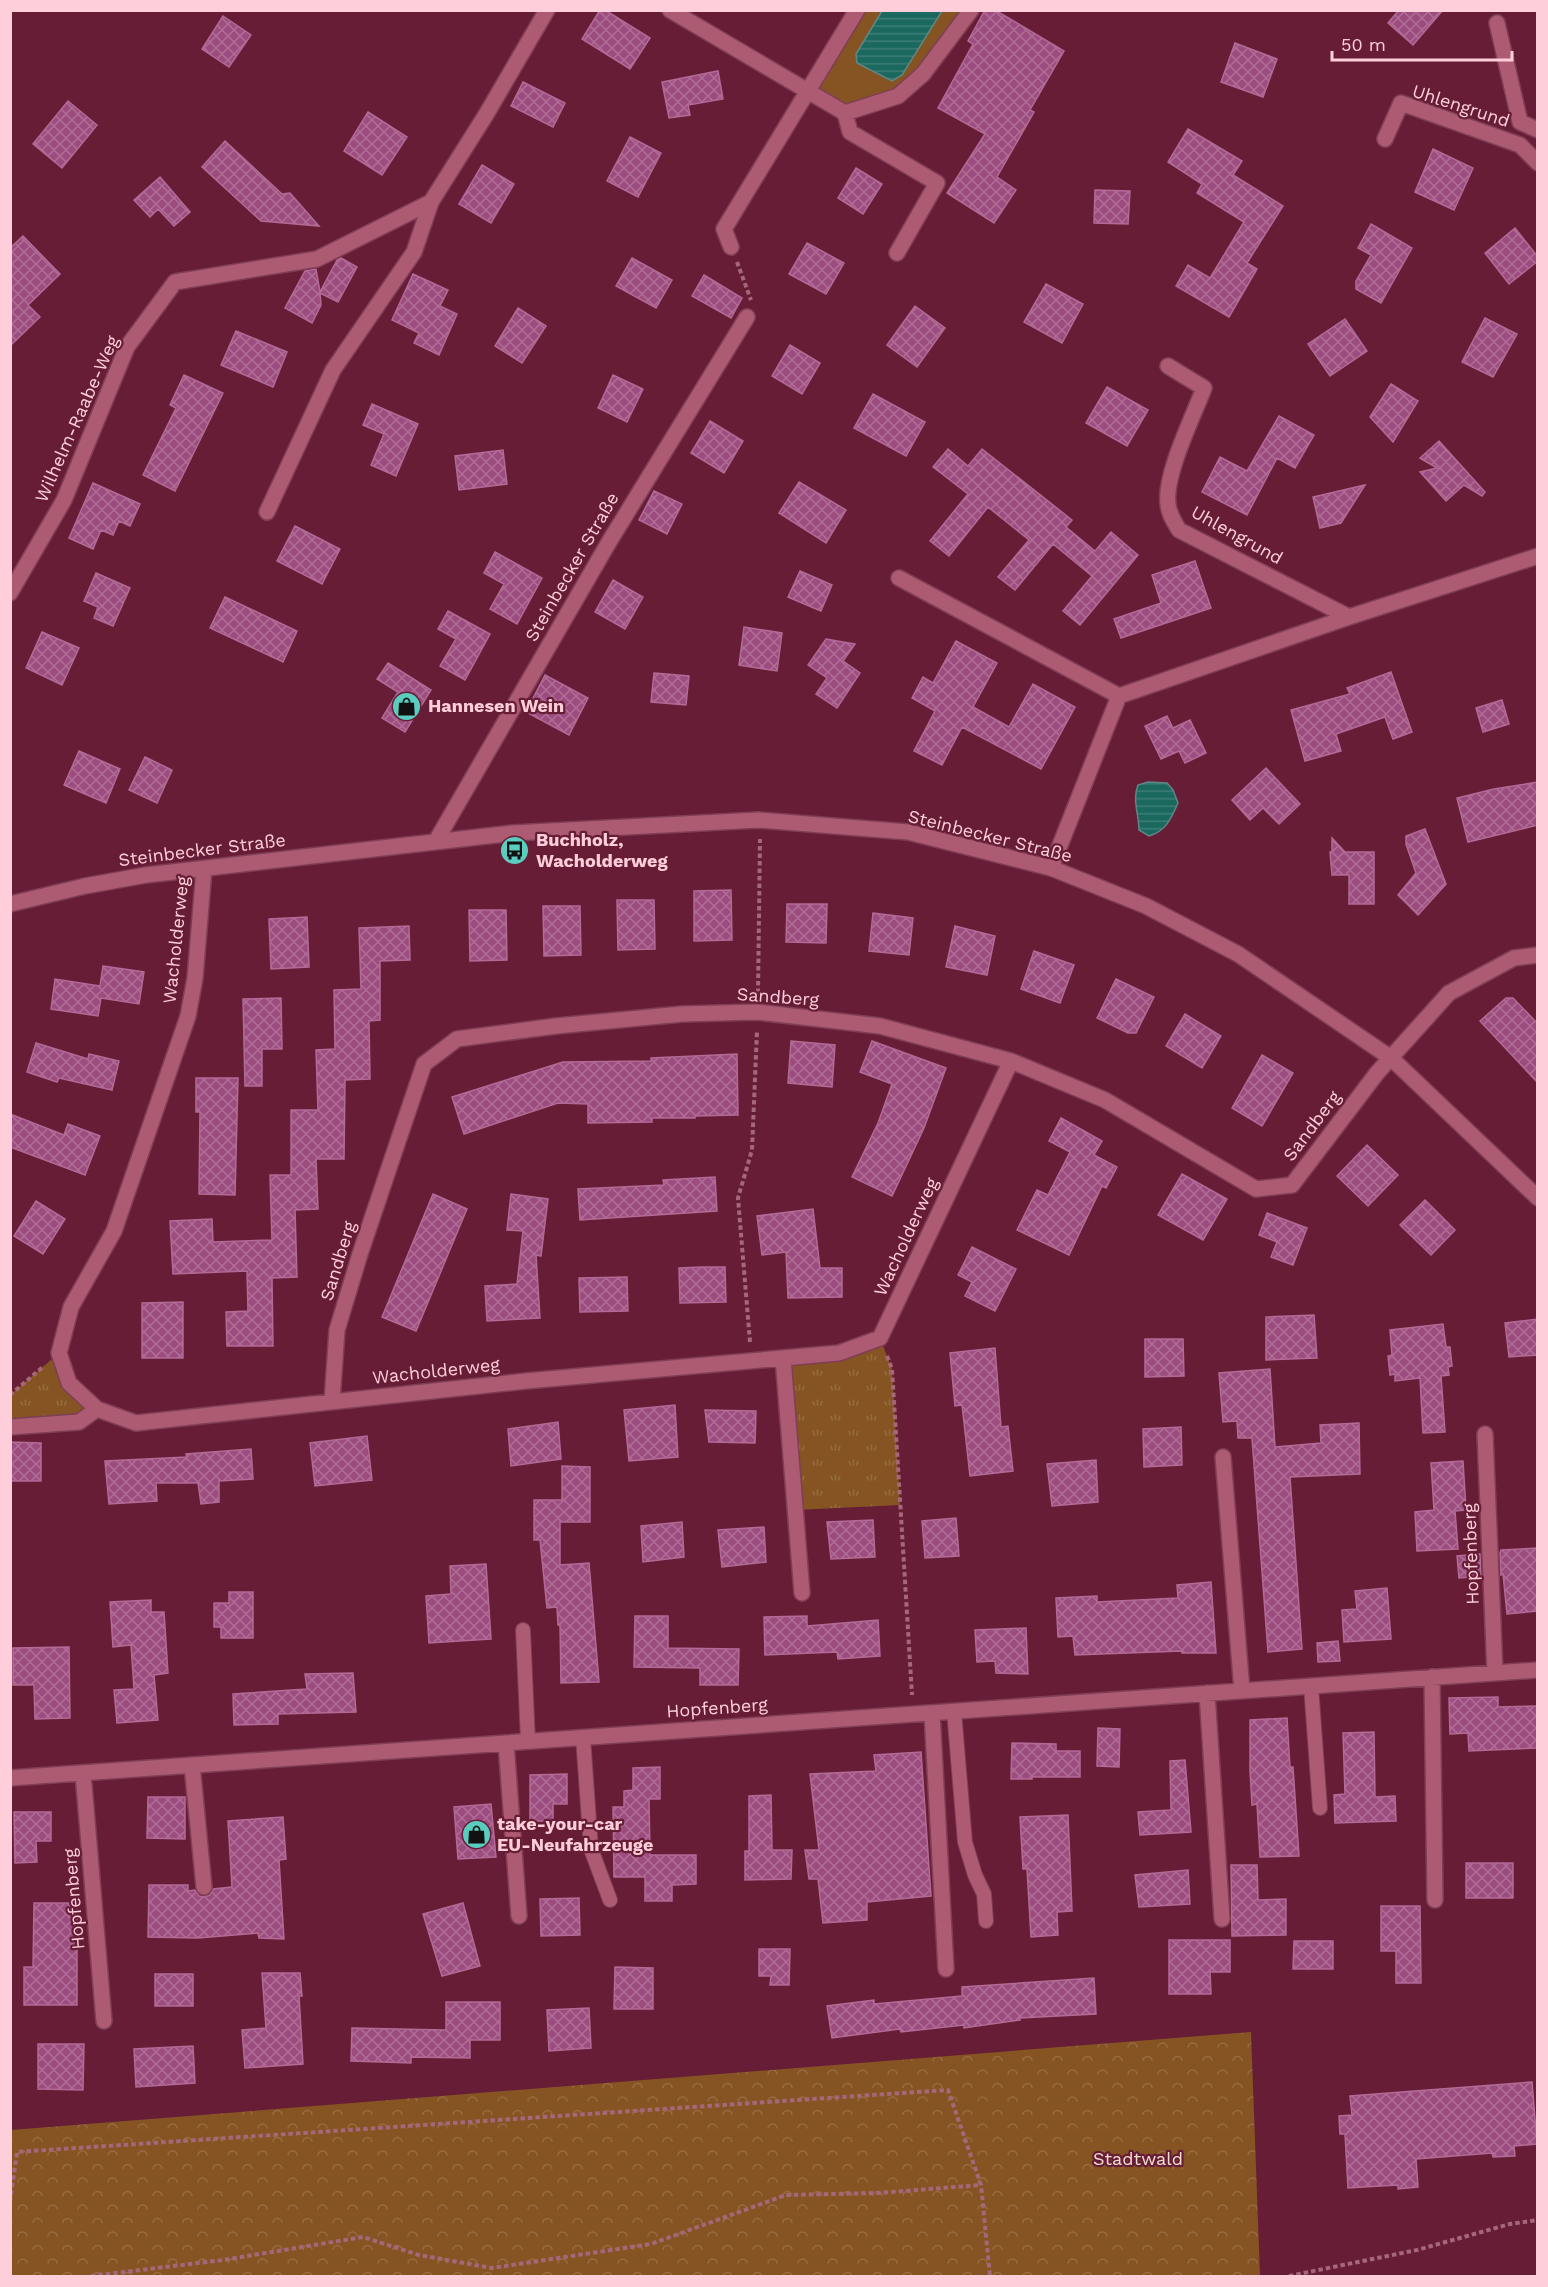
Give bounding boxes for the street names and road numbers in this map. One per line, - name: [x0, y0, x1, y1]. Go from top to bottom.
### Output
- street label: Uhlengrund: [1410, 80, 1513, 131]
- street label: Wilhelm-Raabe-Weg: [30, 332, 123, 505]
- street label: Steinbecker Straße: [520, 489, 623, 645]
- street label: Uhlengrund: [1188, 501, 1287, 568]
- street label: Steinbecker Straße: [906, 805, 1074, 866]
- street label: Steinbecker Straße: [117, 829, 287, 870]
- street label: Wacholderweg: [158, 875, 193, 1005]
- street label: Sandberg: [736, 983, 820, 1010]
- street label: Sandberg: [1279, 1086, 1345, 1165]
- street label: Wacholderweg: [869, 1174, 942, 1299]
- street label: Sandberg: [315, 1218, 360, 1303]
- street label: Wacholderweg: [371, 1353, 501, 1388]
- street label: Hopfenberg: [1458, 1503, 1483, 1605]
- street label: Hopfenberg: [666, 1693, 769, 1722]
- street label: Hopfenberg: [59, 1847, 88, 1951]

